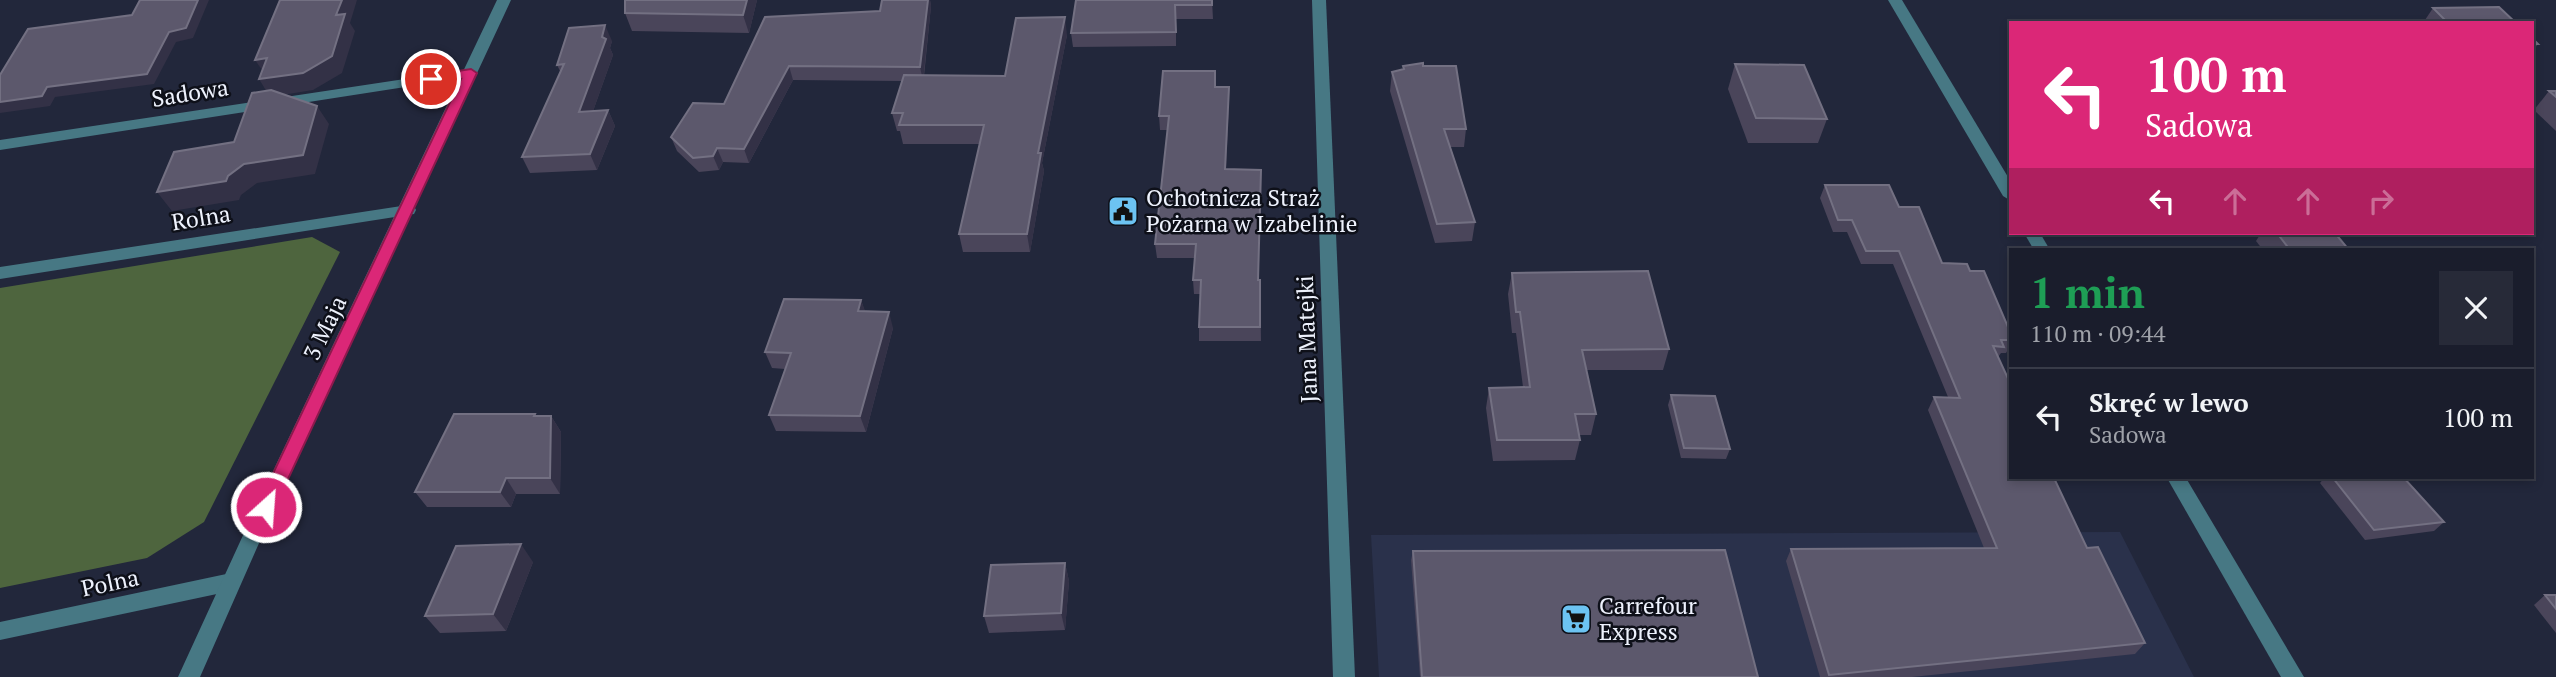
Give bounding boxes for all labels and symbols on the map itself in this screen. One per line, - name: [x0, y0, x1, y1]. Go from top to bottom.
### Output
- pin: [401, 49, 461, 109]
- street label: Sadowa: [149, 71, 231, 114]
- place label: Ochotnicza Straż Pożarna w Izabelinie: [1146, 182, 1357, 239]
- public building icon: Ochotnicza Straż Pożarna w Izabelinie: [1106, 194, 1140, 228]
- street label: Rolna: [169, 198, 233, 237]
- street label: Jana Matejki: [1289, 275, 1324, 403]
- street label: 3 Maja: [296, 290, 353, 365]
- position arrow: [229, 470, 303, 544]
- street label: Polna: [78, 561, 142, 604]
- place label: Carrefour Express: [1599, 590, 1697, 647]
- supermarket icon: Carrefour Express: [1559, 602, 1593, 636]

